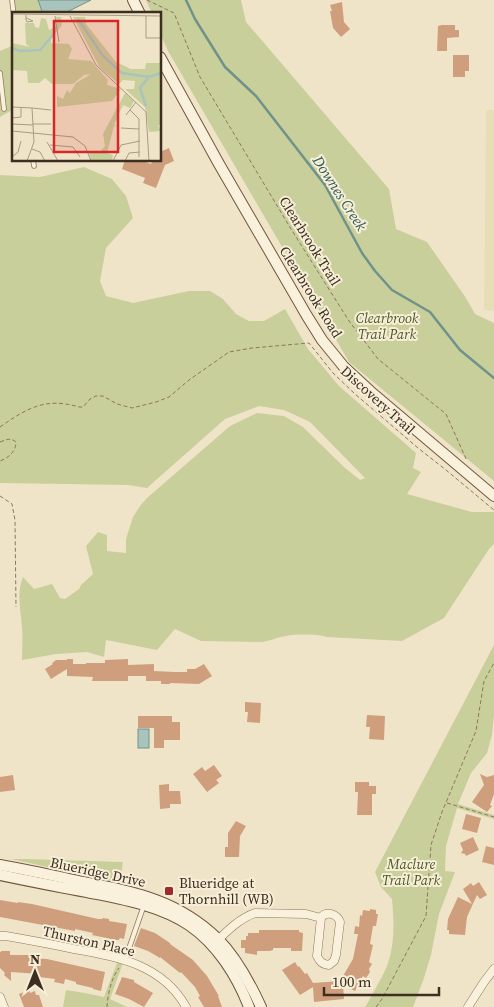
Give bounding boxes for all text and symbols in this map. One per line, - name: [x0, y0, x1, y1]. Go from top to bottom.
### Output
- inset map: [12, 12, 161, 161]
- water label: Downes Creek: [307, 150, 373, 236]
- street label: Clearbrook Trail: [275, 193, 345, 289]
- street label: Clearbrook Road: [275, 242, 347, 342]
- park label: Clearbrook Trail Park: [356, 308, 419, 344]
- street label: Discovery Trail: [336, 361, 420, 439]
- street label: Blueridge Drive: [48, 852, 148, 892]
- park label: Maclure Trail Park: [382, 854, 440, 890]
- place label: Blueridge at Thornhill (WB): [179, 873, 274, 909]
- marker: Blueridge at Thornhill (WB): [163, 885, 175, 897]
- street label: Thurston Place: [41, 921, 137, 961]
- north arrow: [10, 947, 60, 997]
- text: N: [30, 949, 40, 969]
- scale bar: [324, 964, 439, 996]
- text: 100 m: [332, 971, 372, 992]

